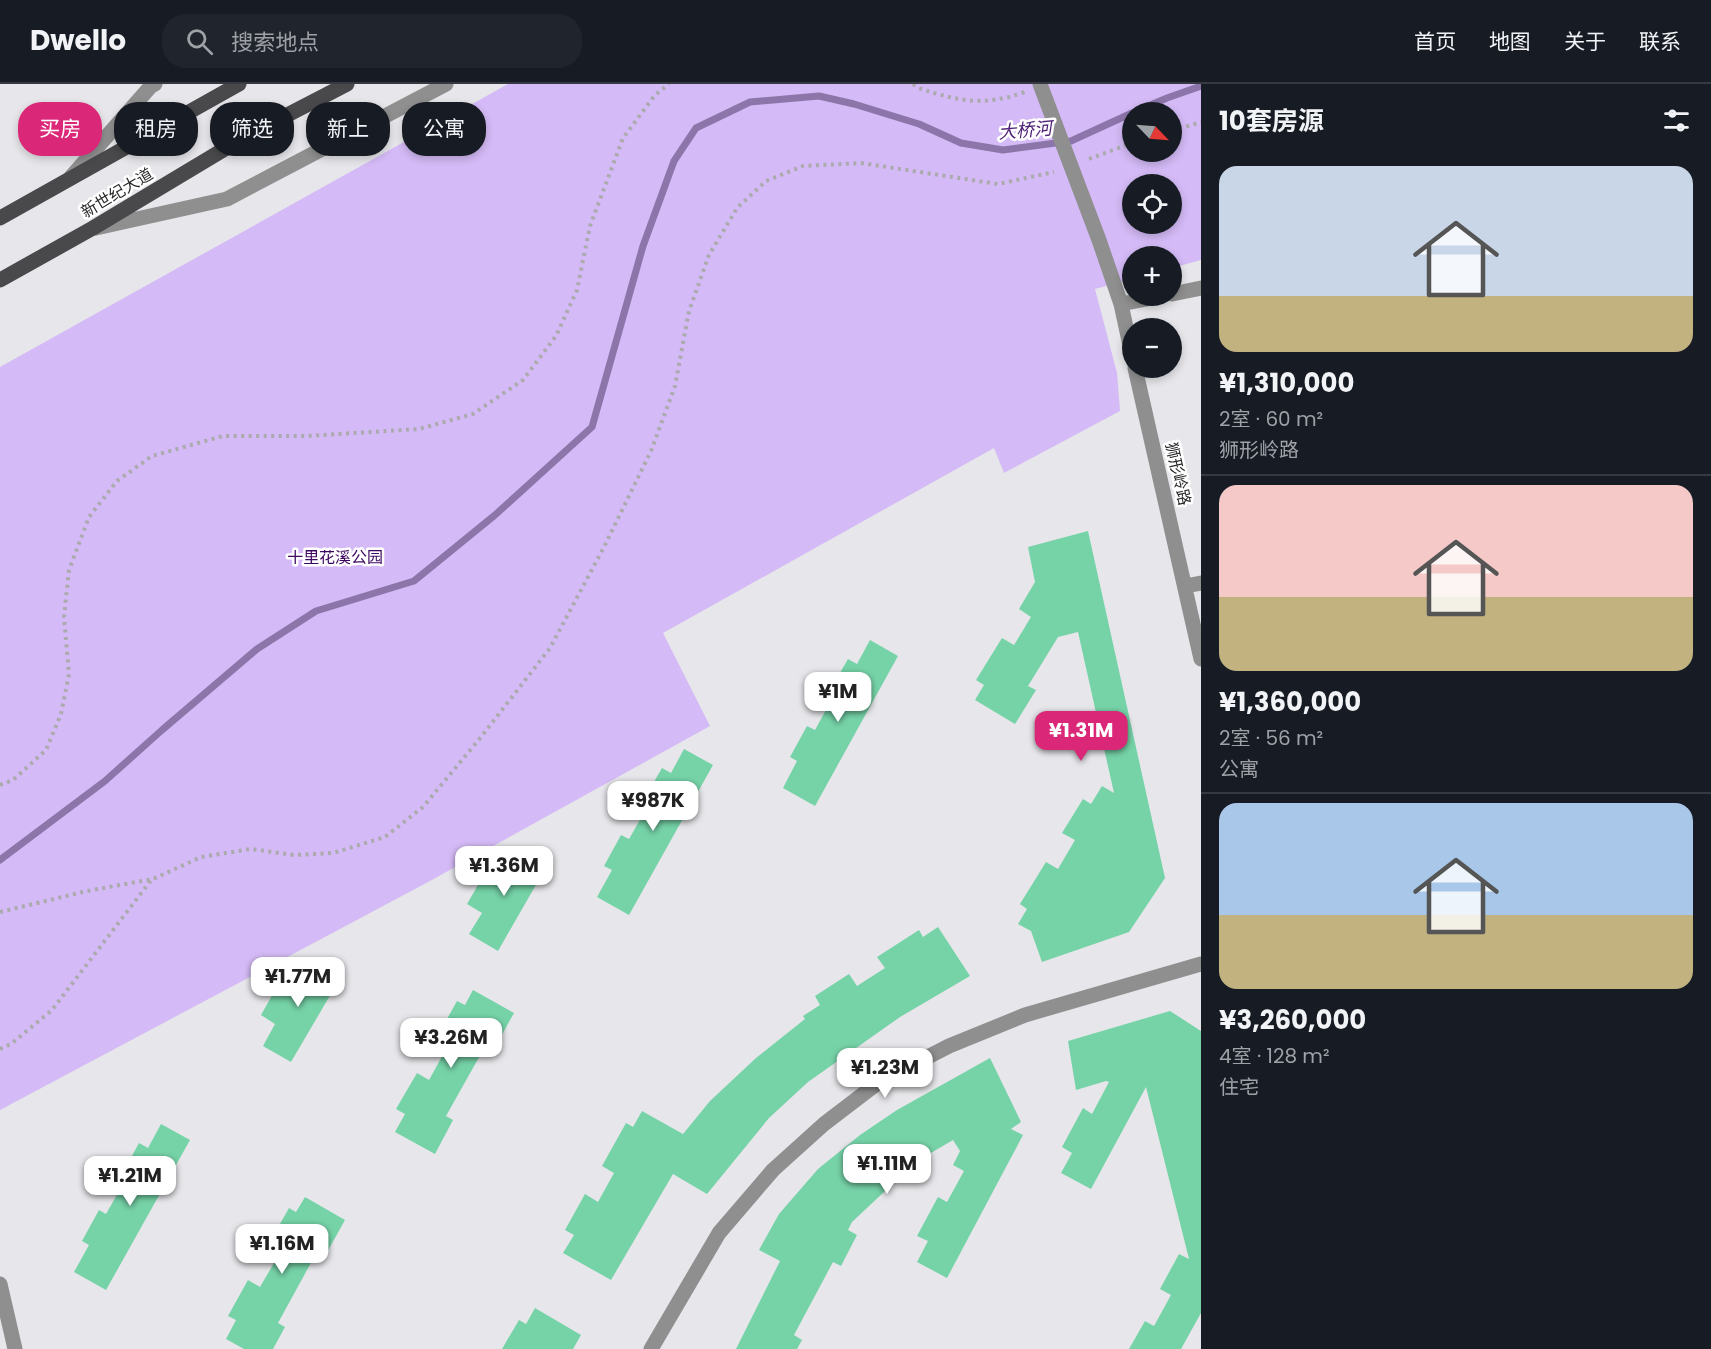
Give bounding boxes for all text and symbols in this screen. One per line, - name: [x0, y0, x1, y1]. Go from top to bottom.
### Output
- search box: [162, 14, 582, 68]
- text: Dwello: [30, 21, 126, 60]
- icon: search: [183, 25, 216, 58]
- text: 搜索地点: [231, 27, 319, 58]
- text: 首页: [1414, 27, 1456, 56]
- text: 地图: [1489, 27, 1531, 56]
- text: 关于: [1564, 27, 1606, 56]
- text: 联系: [1639, 27, 1681, 56]
- chip: 买房: [18, 102, 102, 156]
- chip: 租房: [114, 102, 198, 156]
- chip: 筛选: [210, 102, 294, 156]
- chip: 新上: [306, 102, 390, 156]
- chip: 公寓: [402, 102, 486, 156]
- north arrow: [1122, 102, 1182, 162]
- map controls: [1122, 102, 1182, 378]
- text: 10套房源: [1219, 103, 1324, 139]
- icon: filters: [1660, 104, 1693, 137]
- water label: 大桥河: [997, 115, 1056, 145]
- street label: 新世纪大道: [77, 163, 157, 223]
- button: locate: [1122, 174, 1182, 234]
- icon: home: [1402, 205, 1510, 313]
- button: +: [1122, 246, 1182, 306]
- button: −: [1122, 318, 1182, 378]
- text: ¥1,310,000: [1219, 365, 1354, 401]
- text: 2室 · 60 m²: [1219, 405, 1323, 433]
- text: 狮形岭路: [1219, 436, 1299, 464]
- street label: 狮形岭路: [1160, 440, 1196, 508]
- icon: home: [1402, 524, 1510, 632]
- park label: 十里花溪公园: [287, 546, 383, 569]
- pin: ¥1M: [809, 672, 867, 723]
- text: ¥1M: [818, 677, 858, 705]
- text: ¥1,360,000: [1219, 684, 1361, 720]
- pin: ¥1.31M: [1032, 711, 1130, 762]
- text: ¥1.31M: [1049, 716, 1113, 744]
- text: 2室 · 56 m²: [1219, 724, 1323, 752]
- text: 公寓: [1219, 755, 1259, 783]
- pin: ¥987K: [611, 781, 695, 832]
- text: ¥987K: [621, 786, 685, 814]
- icon: home: [1402, 842, 1510, 950]
- pin: ¥1.36M: [455, 846, 553, 897]
- text: ¥1.36M: [469, 851, 539, 879]
- pin: ¥1.77M: [249, 957, 347, 1008]
- text: ¥1.77M: [265, 962, 331, 990]
- text: ¥3,260,000: [1219, 1002, 1366, 1038]
- pin: ¥3.26M: [402, 1018, 500, 1069]
- text: ¥3.26M: [414, 1023, 488, 1051]
- text: 4室 · 128 m²: [1219, 1042, 1330, 1070]
- pin: ¥1.23M: [836, 1048, 934, 1099]
- text: ¥1.23M: [851, 1053, 919, 1081]
- text: 住宅: [1219, 1073, 1259, 1101]
- pin: ¥1.11M: [838, 1144, 936, 1195]
- text: ¥1.11M: [857, 1149, 917, 1177]
- pin: ¥1.21M: [81, 1156, 179, 1207]
- text: ¥1.21M: [98, 1161, 162, 1189]
- pin: ¥1.16M: [233, 1224, 331, 1275]
- text: ¥1.16M: [249, 1229, 315, 1257]

